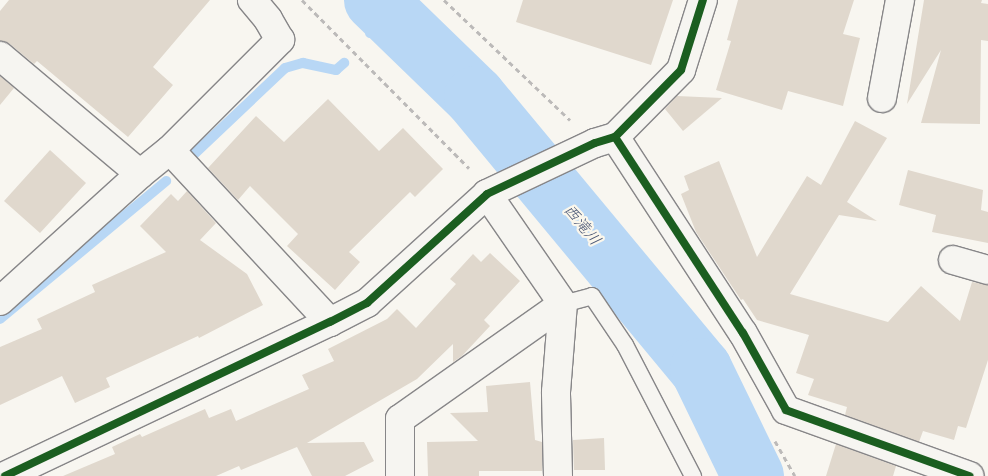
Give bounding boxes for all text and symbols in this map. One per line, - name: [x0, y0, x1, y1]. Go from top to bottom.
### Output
- water label: 西滝川: [559, 200, 605, 250]

